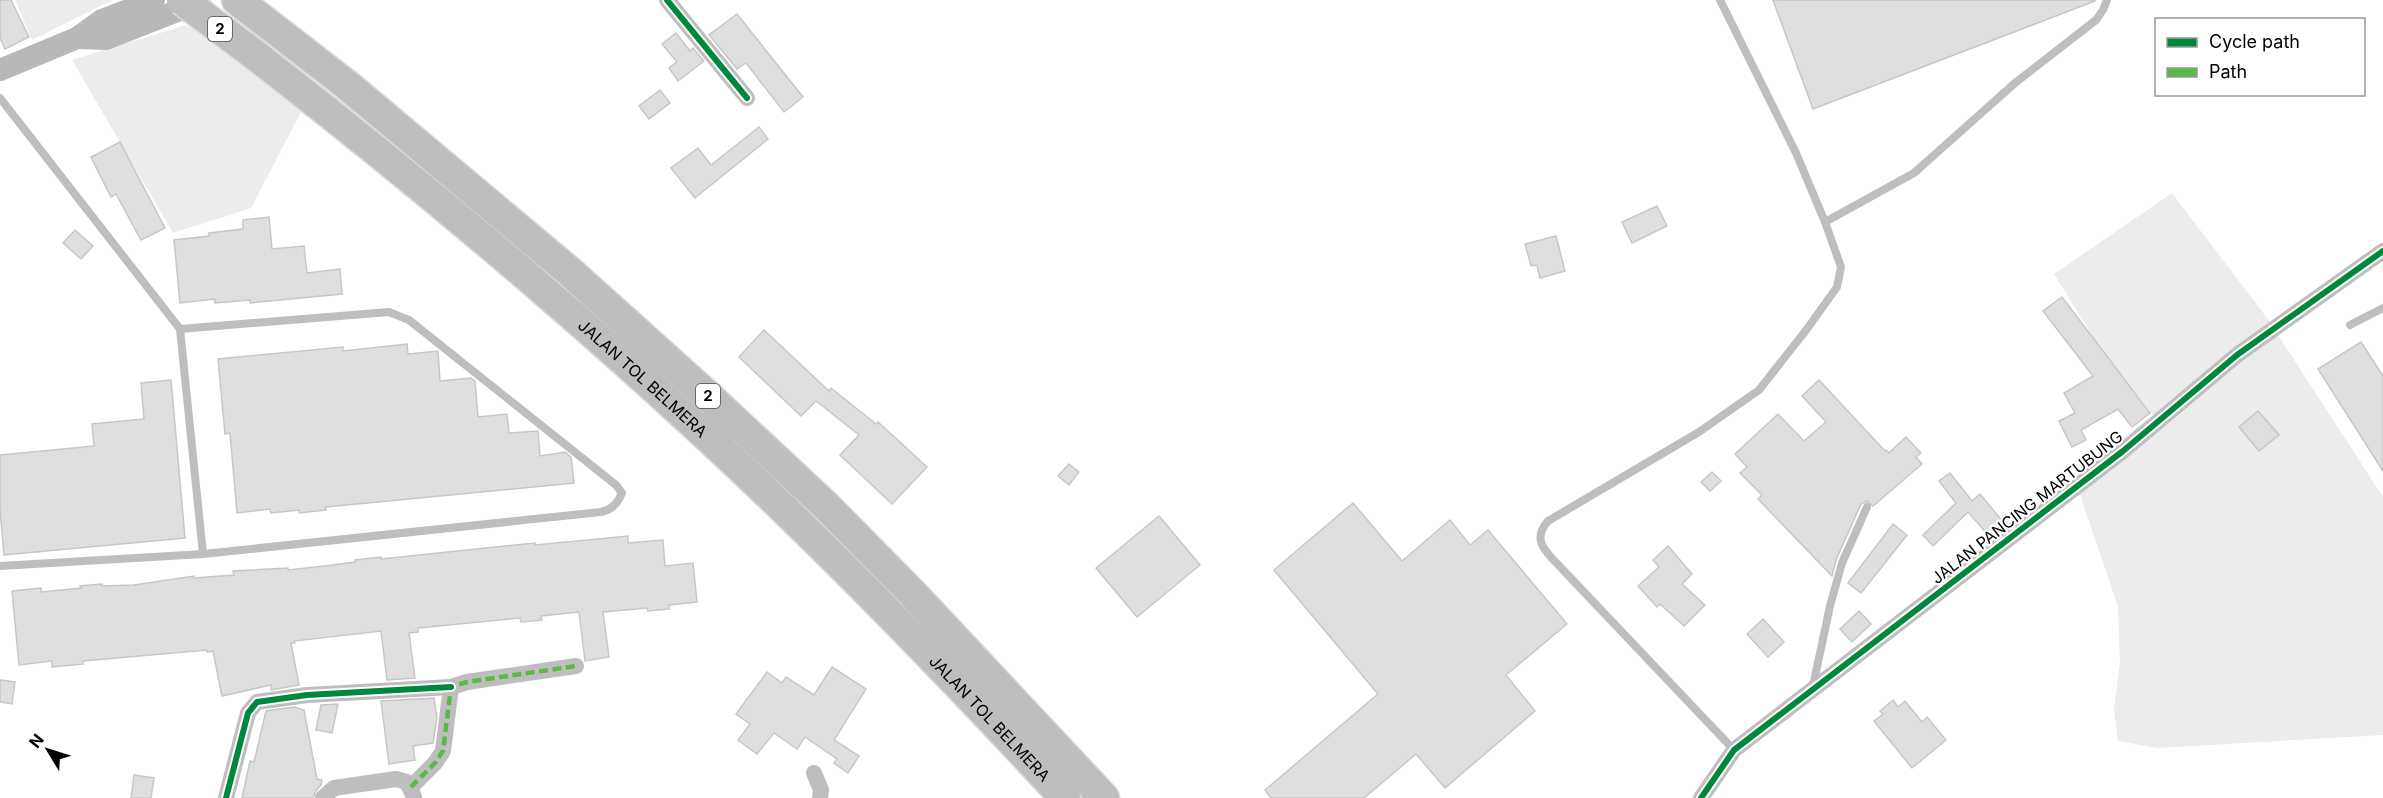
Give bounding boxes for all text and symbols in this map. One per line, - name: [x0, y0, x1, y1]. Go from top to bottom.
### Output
- road number: 2: [208, 17, 232, 41]
- legend: [2155, 18, 2365, 96]
- text: Cycle path: [2209, 31, 2300, 52]
- text: Path: [2209, 61, 2247, 82]
- street label: JALAN TOL BELMERA: [574, 315, 711, 441]
- road number: 2: [696, 384, 720, 408]
- street label: JALAN PANCING MARTUBUNG: [1927, 426, 2127, 588]
- street label: JALAN TOL BELMERA: [925, 651, 1054, 786]
- north arrow: [18, 720, 78, 780]
- text: N: [25, 730, 48, 752]

